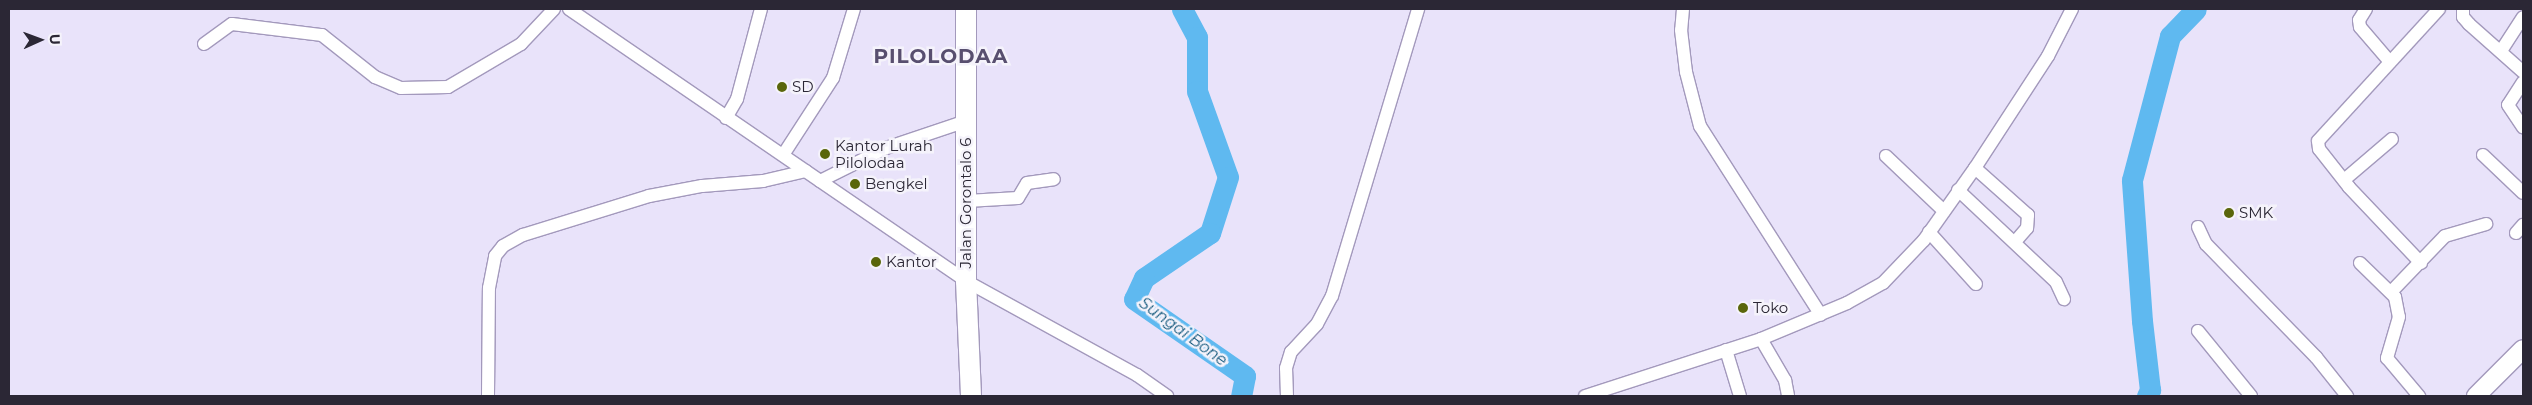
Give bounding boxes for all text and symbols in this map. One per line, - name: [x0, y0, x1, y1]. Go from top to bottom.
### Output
- north arrow: [15, 15, 65, 65]
- text: U: [46, 34, 64, 45]
- district label: PILOLODAA: [872, 44, 1010, 68]
- place label: SD: [792, 78, 814, 96]
- marker: SD: [776, 81, 788, 93]
- place label: Kantor Lurah Pilolodaa: [835, 136, 933, 171]
- street label: Jalan Gorontalo 6: [957, 138, 975, 268]
- marker: Kantor Lurah Pilolodaa: [819, 148, 831, 160]
- place label: Bengkel: [865, 175, 928, 193]
- marker: Bengkel: [849, 178, 861, 190]
- place label: SMK: [2239, 204, 2273, 222]
- marker: SMK: [2223, 207, 2235, 219]
- place label: Kantor: [886, 253, 937, 271]
- marker: Kantor: [870, 256, 882, 268]
- water label: Sungai Bone: [1135, 294, 1231, 370]
- place label: Toko: [1753, 299, 1788, 317]
- marker: Toko: [1737, 302, 1749, 314]

